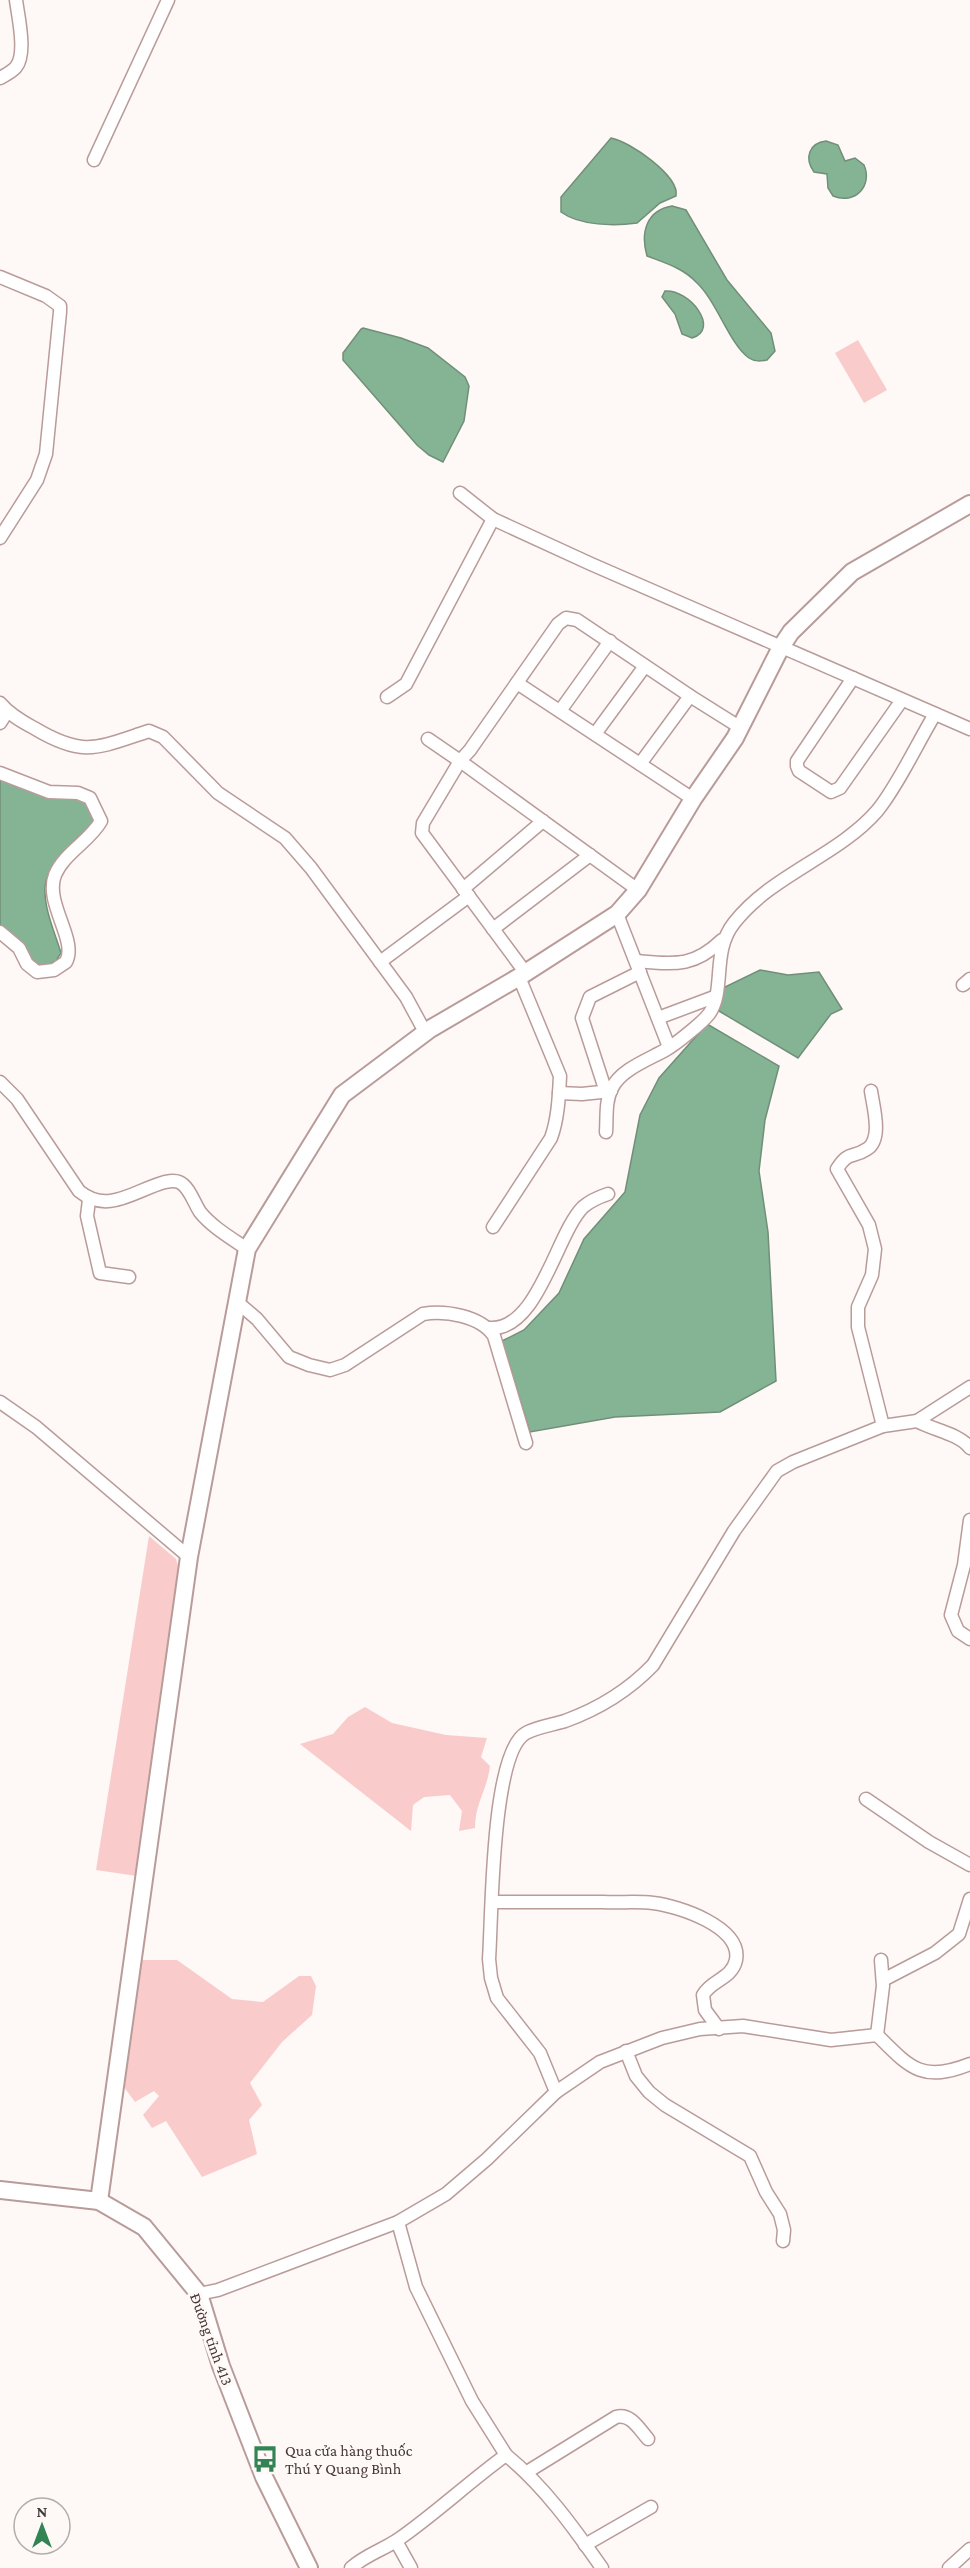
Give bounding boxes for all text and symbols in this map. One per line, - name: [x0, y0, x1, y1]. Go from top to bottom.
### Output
- street label: Đường tỉnh 413: [186, 2291, 236, 2388]
- place label: Qua cửa hàng thuốc Thú Y Quang Bình: [285, 2442, 413, 2478]
- bus stop icon: Qua cửa hàng thuốc Thú Y Quang Bình: [250, 2444, 280, 2474]
- north arrow: [12, 2496, 72, 2556]
- text: N: [37, 2503, 48, 2520]

